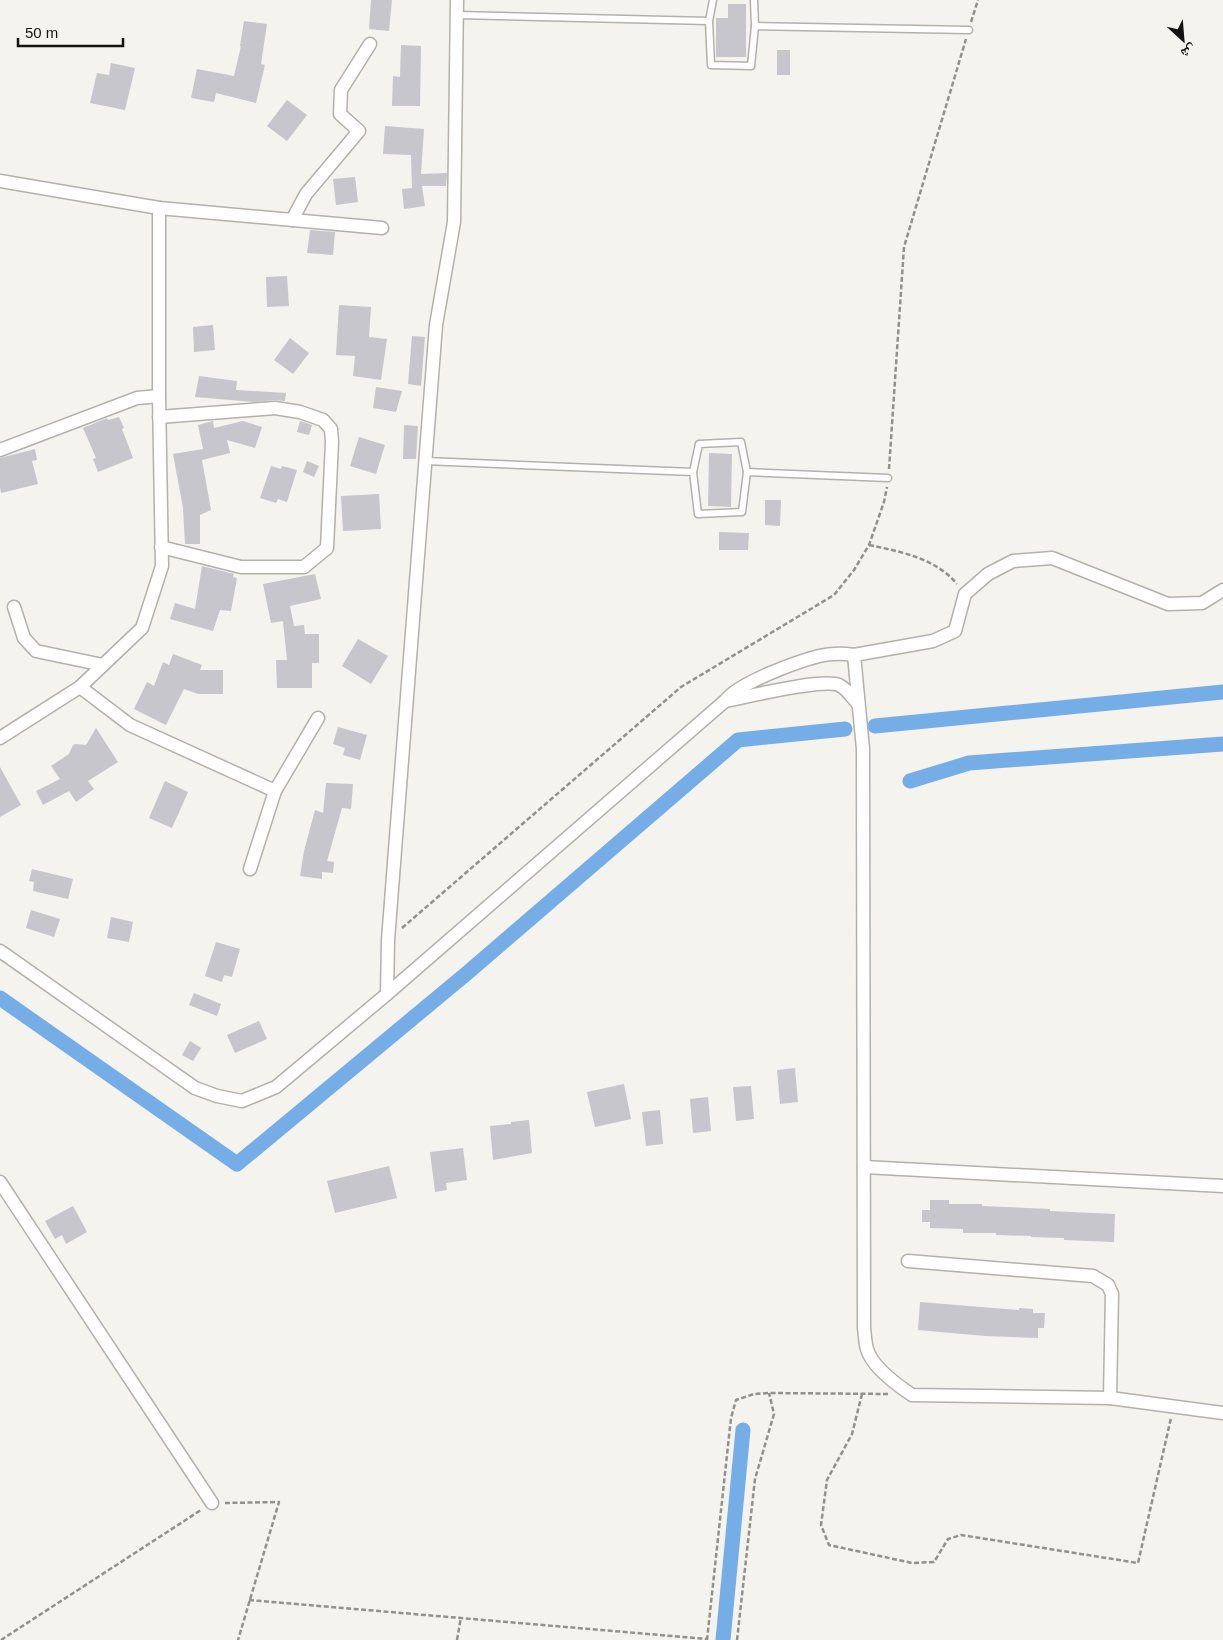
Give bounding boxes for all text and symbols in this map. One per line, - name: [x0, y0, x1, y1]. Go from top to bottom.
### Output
- scale bar: [18, 15, 122, 47]
- north arrow: [1158, 15, 1208, 65]
- text: 50 m: [25, 24, 58, 41]
- text: ش: [1178, 40, 1199, 62]

